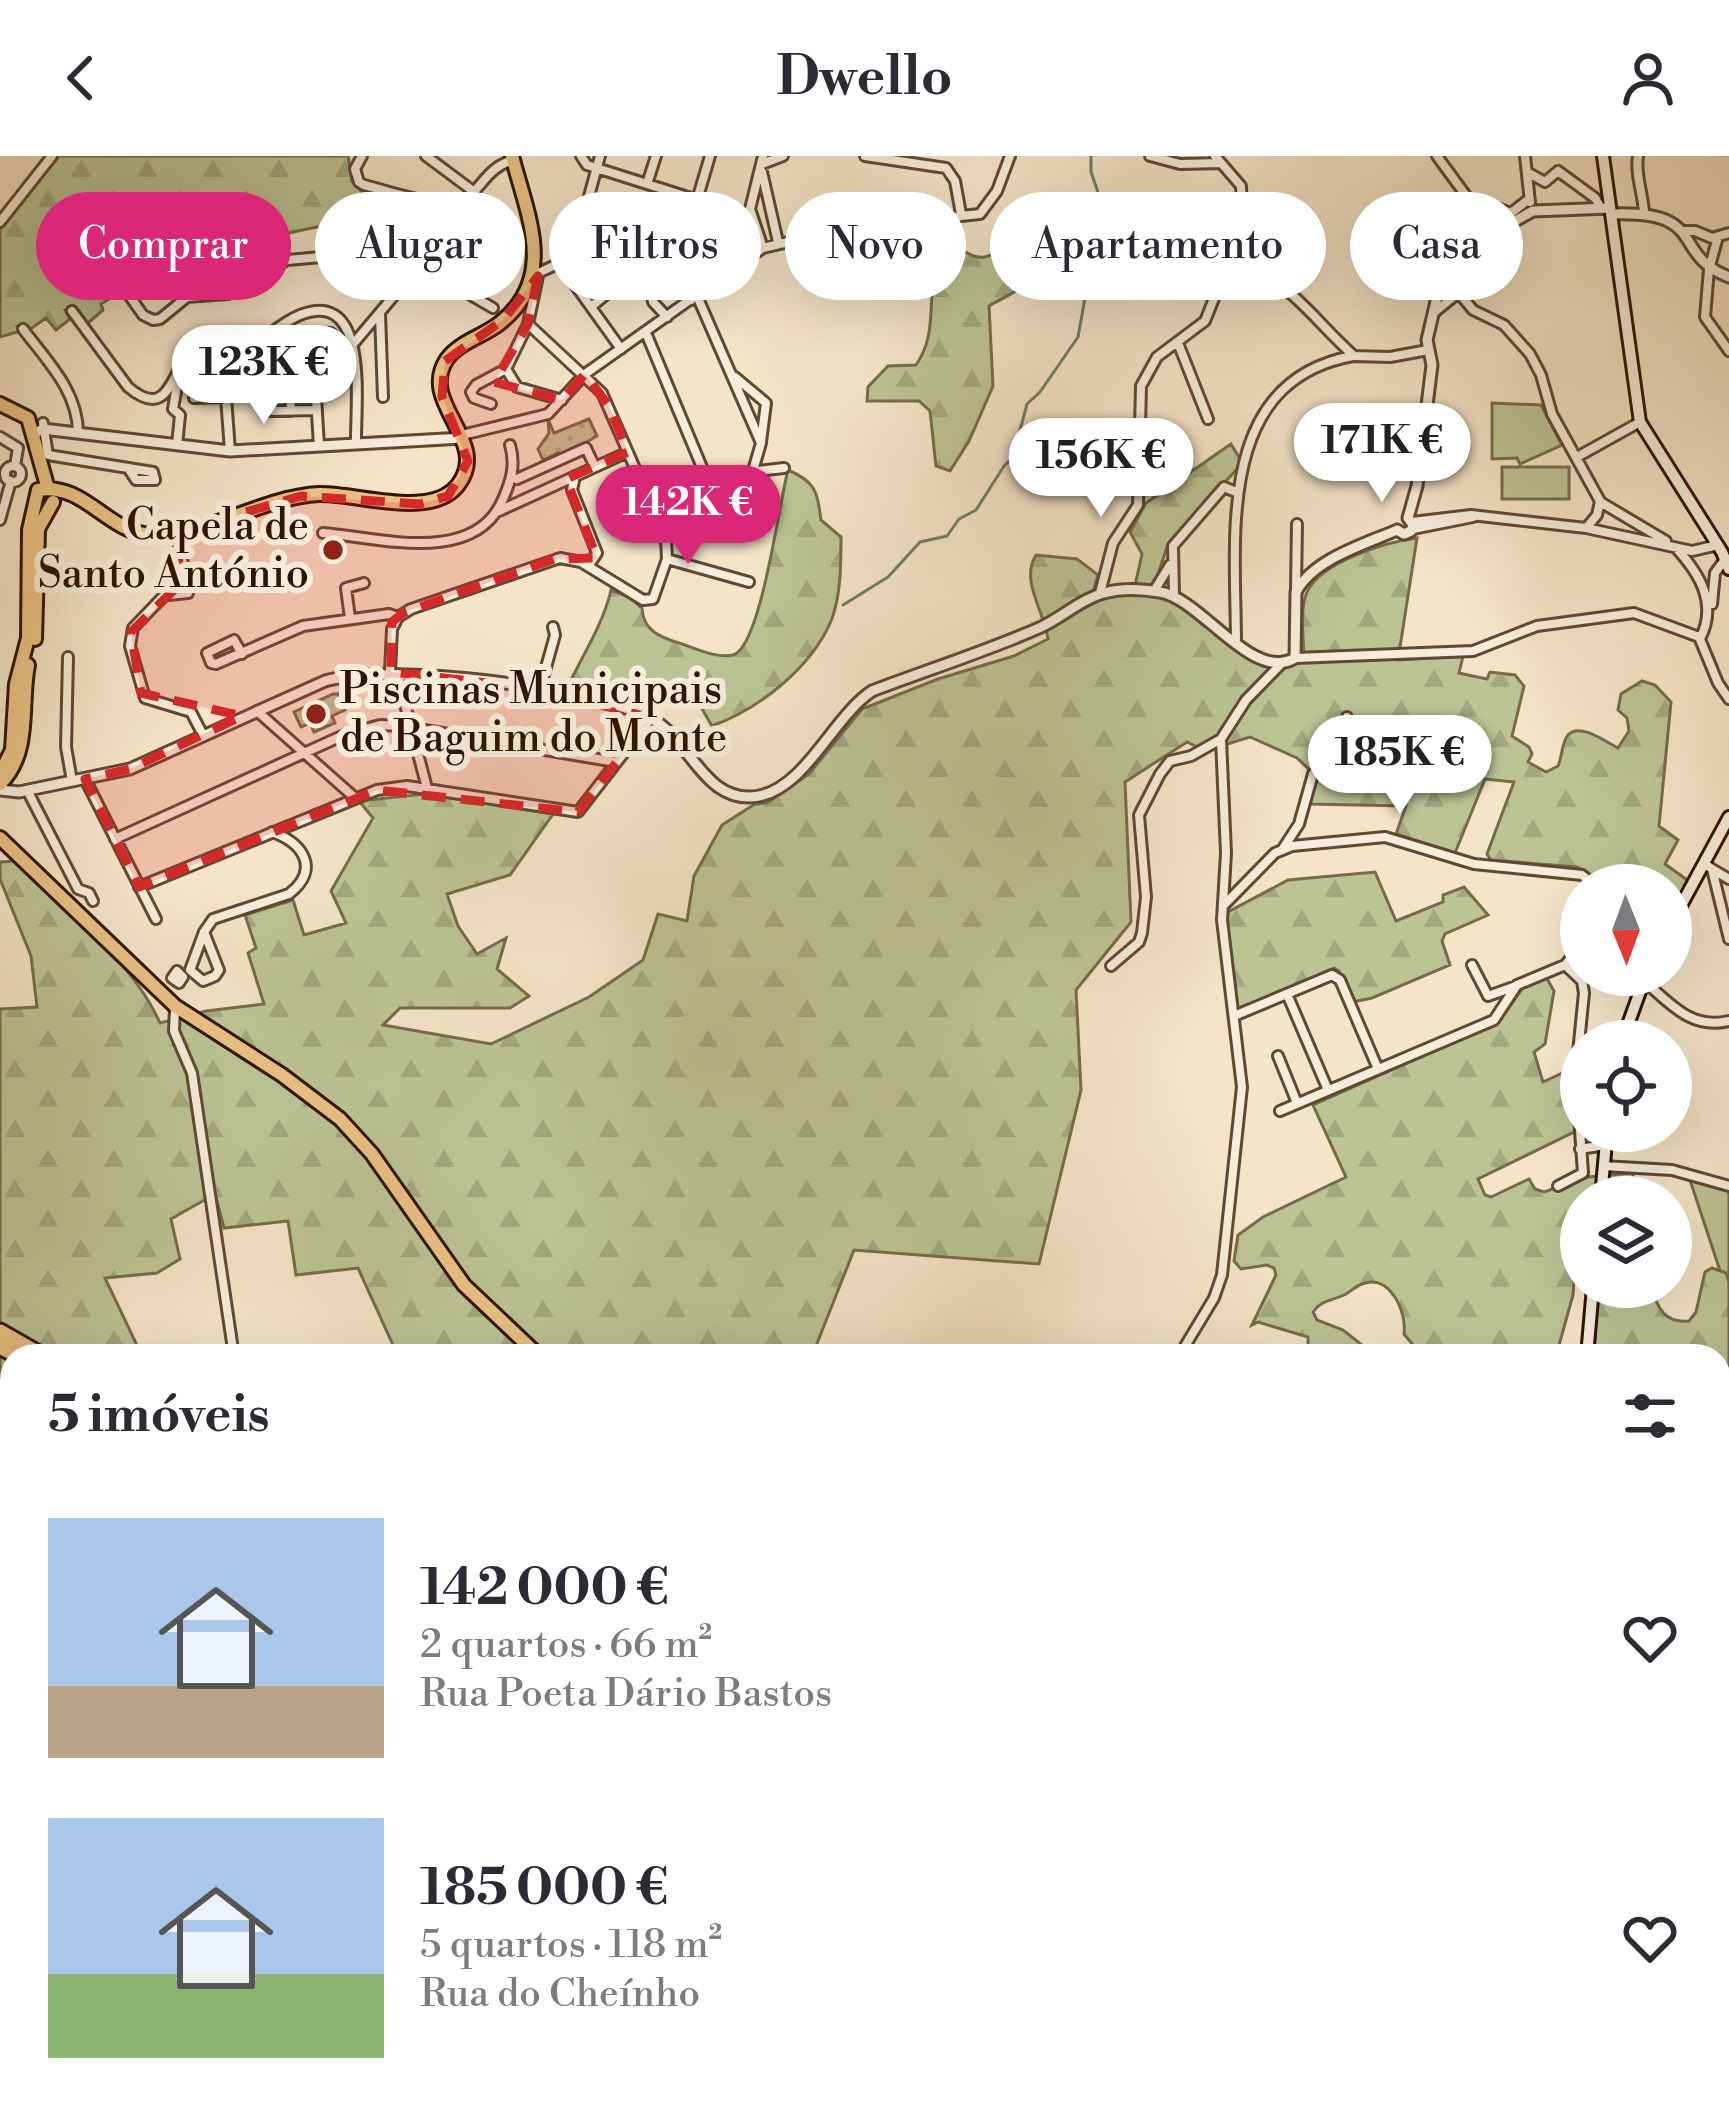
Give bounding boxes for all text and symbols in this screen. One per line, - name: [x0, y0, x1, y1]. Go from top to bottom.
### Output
- text: Dwello: [776, 44, 953, 112]
- icon: back: [48, 45, 114, 111]
- icon: person: [1615, 45, 1681, 111]
- chip: Comprar: [36, 192, 291, 300]
- chip: Alugar: [315, 192, 525, 300]
- chip: Filtros: [549, 192, 761, 300]
- chip: Novo: [785, 192, 966, 300]
- chip: Apartamento: [990, 192, 1326, 300]
- chip: Casa: [1350, 192, 1523, 300]
- pin: 123K €: [166, 325, 362, 427]
- text: 123K €: [199, 339, 329, 388]
- pin: 171K €: [1284, 403, 1480, 505]
- text: 171K €: [1321, 417, 1443, 466]
- pin: 156K €: [1003, 418, 1199, 520]
- text: 156K €: [1036, 432, 1166, 481]
- pin: 142K €: [590, 465, 786, 567]
- text: 142K €: [623, 479, 753, 528]
- place label: Capela de Santo António: [38, 500, 309, 601]
- marker: Capela de Santo António: [320, 537, 346, 563]
- place label: Piscinas Municipais de Baguim do Monte: [340, 664, 727, 766]
- marker: Piscinas Municipais de Baguim do Monte: [303, 701, 329, 727]
- pin: 185K €: [1302, 715, 1498, 817]
- text: 185K €: [1335, 729, 1465, 778]
- north arrow: [1560, 864, 1692, 996]
- map controls: [1560, 864, 1692, 1308]
- button: locate: [1560, 1020, 1692, 1152]
- button: layers: [1560, 1176, 1692, 1308]
- icon: filters: [1617, 1383, 1683, 1449]
- text: 5 imóveis: [48, 1384, 270, 1448]
- text: 142 000 €: [420, 1557, 669, 1621]
- icon: home: [144, 1566, 288, 1710]
- icon: heart: [1617, 1605, 1683, 1671]
- text: 2 quartos · 66 m²: [420, 1621, 712, 1670]
- text: Rua Poeta Dário Bastos: [420, 1670, 832, 1719]
- text: 185 000 €: [420, 1857, 669, 1921]
- icon: home: [144, 1866, 288, 2010]
- icon: heart: [1617, 1905, 1683, 1971]
- text: 5 quartos · 118 m²: [420, 1921, 722, 1970]
- text: Rua do Cheínho: [420, 1970, 700, 2019]

